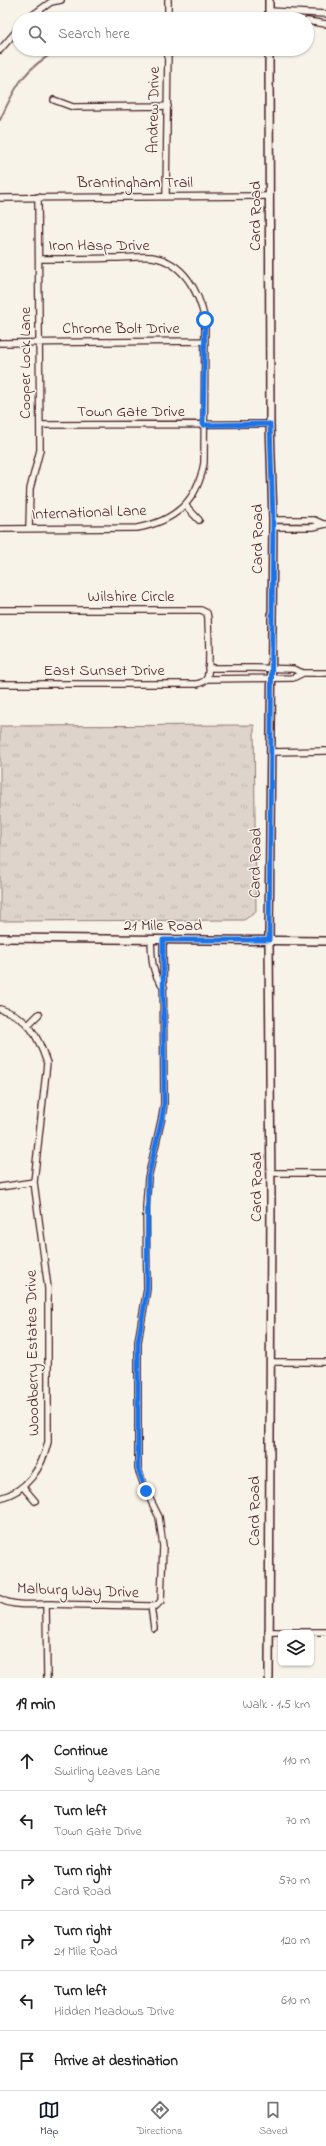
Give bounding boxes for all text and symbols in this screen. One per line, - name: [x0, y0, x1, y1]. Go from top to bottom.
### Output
- search box: [12, 12, 314, 56]
- icon: search: [26, 23, 48, 45]
- text: Search here: [58, 23, 130, 45]
- street label: Andrew Drive: [141, 66, 167, 154]
- street label: Brantingham Trail: [76, 171, 193, 195]
- street label: Card Road: [244, 181, 268, 251]
- street label: Iron Hasp Drive: [48, 234, 150, 258]
- street label: Cooper Lock Lane: [14, 306, 38, 419]
- route start: [196, 311, 214, 329]
- street label: Chrome Bolt Drive: [62, 317, 180, 341]
- street label: Town Gate Drive: [77, 400, 186, 424]
- street label: International Lane: [31, 499, 148, 527]
- street label: Card Road: [246, 504, 270, 574]
- street label: Wilshire Circle: [87, 585, 175, 609]
- street label: East Sunset Drive: [43, 659, 165, 683]
- street label: Card Road: [243, 828, 269, 898]
- street label: 21 Mile Road: [124, 914, 202, 938]
- street label: Card Road: [245, 1152, 269, 1222]
- street label: Woodberry Estates Drive: [20, 1269, 46, 1436]
- street label: Card Road: [243, 1476, 267, 1546]
- route end: [137, 1482, 155, 1500]
- street label: Malburg Way Drive: [17, 1577, 140, 1605]
- map controls: [278, 1630, 314, 1666]
- button: layers: [278, 1630, 314, 1666]
- text: 19 min: [16, 1692, 55, 1717]
- text: Walk · 1.5 km: [243, 1695, 310, 1714]
- text: Continue: [54, 1740, 108, 1762]
- icon: ahead: [16, 1750, 38, 1772]
- text: 110 m: [283, 1751, 310, 1770]
- text: Swirling Leaves Lane: [54, 1762, 160, 1781]
- text: Turn left: [54, 1800, 107, 1822]
- icon: left: [16, 1810, 38, 1832]
- text: 70 m: [286, 1811, 310, 1830]
- text: Town Gate Drive: [54, 1822, 142, 1841]
- text: Turn right: [54, 1860, 112, 1882]
- icon: right: [16, 1870, 38, 1892]
- text: 570 m: [278, 1871, 310, 1890]
- text: Card Road: [54, 1882, 111, 1901]
- text: Turn right: [54, 1920, 112, 1942]
- icon: right: [16, 1930, 38, 1952]
- text: 120 m: [280, 1931, 310, 1950]
- text: 21 Mile Road: [54, 1942, 118, 1961]
- text: Turn left: [54, 1980, 107, 2002]
- icon: left: [16, 1990, 38, 2012]
- text: 610 m: [281, 1991, 310, 2010]
- text: Hidden Meadows Drive: [54, 2002, 174, 2021]
- icon: arrive: [16, 2050, 38, 2072]
- text: Arrive at destination: [54, 2050, 178, 2072]
- tab: Map: [38, 2099, 60, 2139]
- tab: Directions: [137, 2099, 183, 2139]
- tab: Saved: [259, 2099, 288, 2139]

